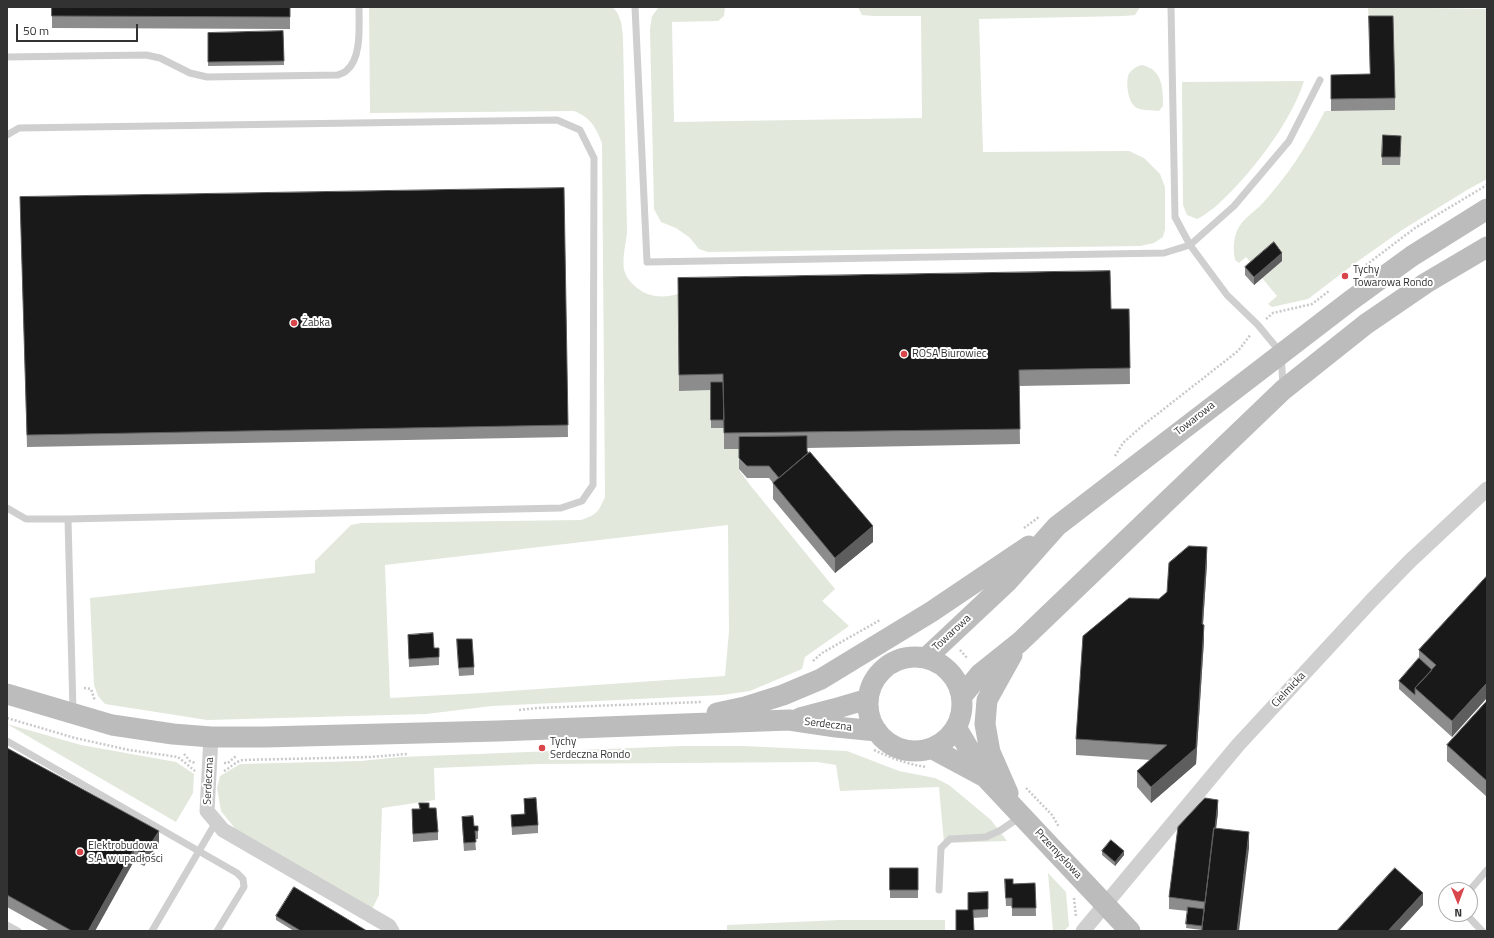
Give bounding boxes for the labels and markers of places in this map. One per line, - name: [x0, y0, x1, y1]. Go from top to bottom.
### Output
- place label: Tychy Towarowa Rondo: [1353, 263, 1433, 289]
- marker: Tychy Towarowa Rondo: [1340, 271, 1350, 281]
- place label: Żabka: [302, 316, 330, 330]
- marker: Żabka: [289, 318, 299, 328]
- place label: ROSA Biurowiec: [912, 347, 986, 361]
- marker: ROSA Biurowiec: [899, 349, 909, 359]
- place label: Tychy Serdeczna Rondo: [550, 735, 630, 761]
- marker: Tychy Serdeczna Rondo: [537, 743, 547, 753]
- place label: Elektrobudowa S.A. w upadłości: [88, 839, 163, 865]
- marker: Elektrobudowa S.A. w upadłości: [75, 847, 85, 857]

